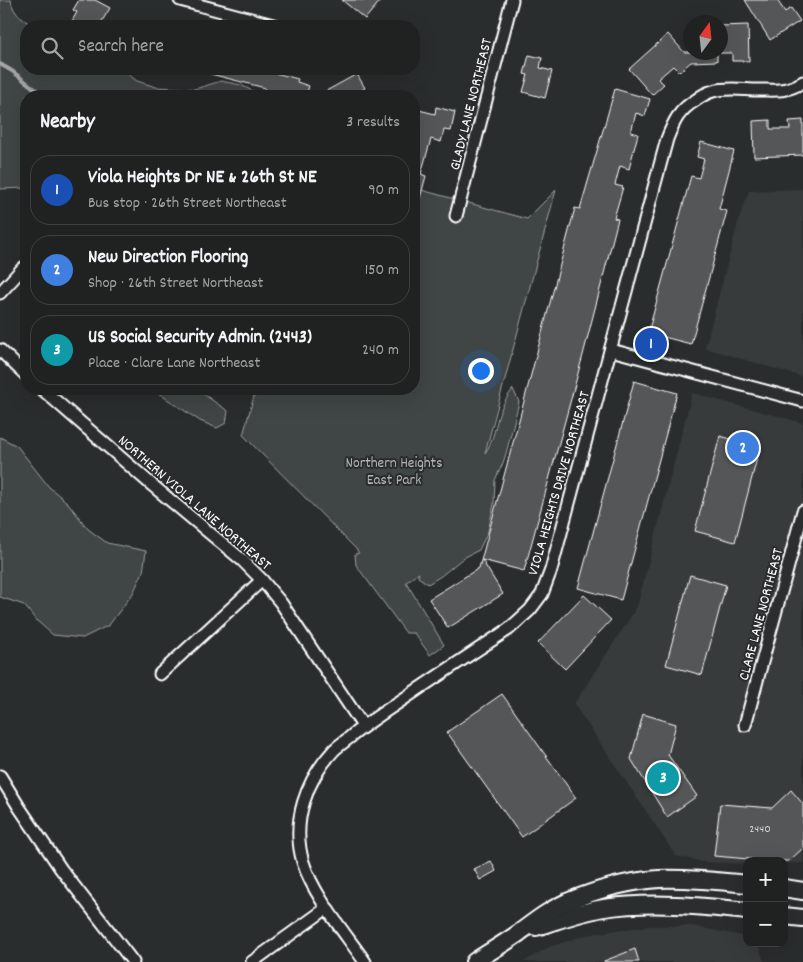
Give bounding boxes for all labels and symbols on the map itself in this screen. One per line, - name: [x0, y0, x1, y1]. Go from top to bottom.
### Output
- north arrow: [683, 15, 728, 60]
- street label: GLADY LANE NORTHEAST: [445, 36, 499, 173]
- pin: 1: [635, 325, 667, 363]
- your location: [468, 358, 494, 384]
- street label: VIOLA HEIGHTS DRIVE NORTHEAST: [523, 389, 597, 578]
- pin: 2: [727, 429, 759, 467]
- street label: NORTHERN VIOLA LANE NORTHEAST: [112, 431, 275, 576]
- park label: Northern Heights East Park: [346, 453, 442, 492]
- street label: CLARE LANE NORTHEAST: [734, 546, 790, 683]
- pin: 3: [647, 759, 679, 797]
- house number: 2440: [749, 821, 771, 838]

